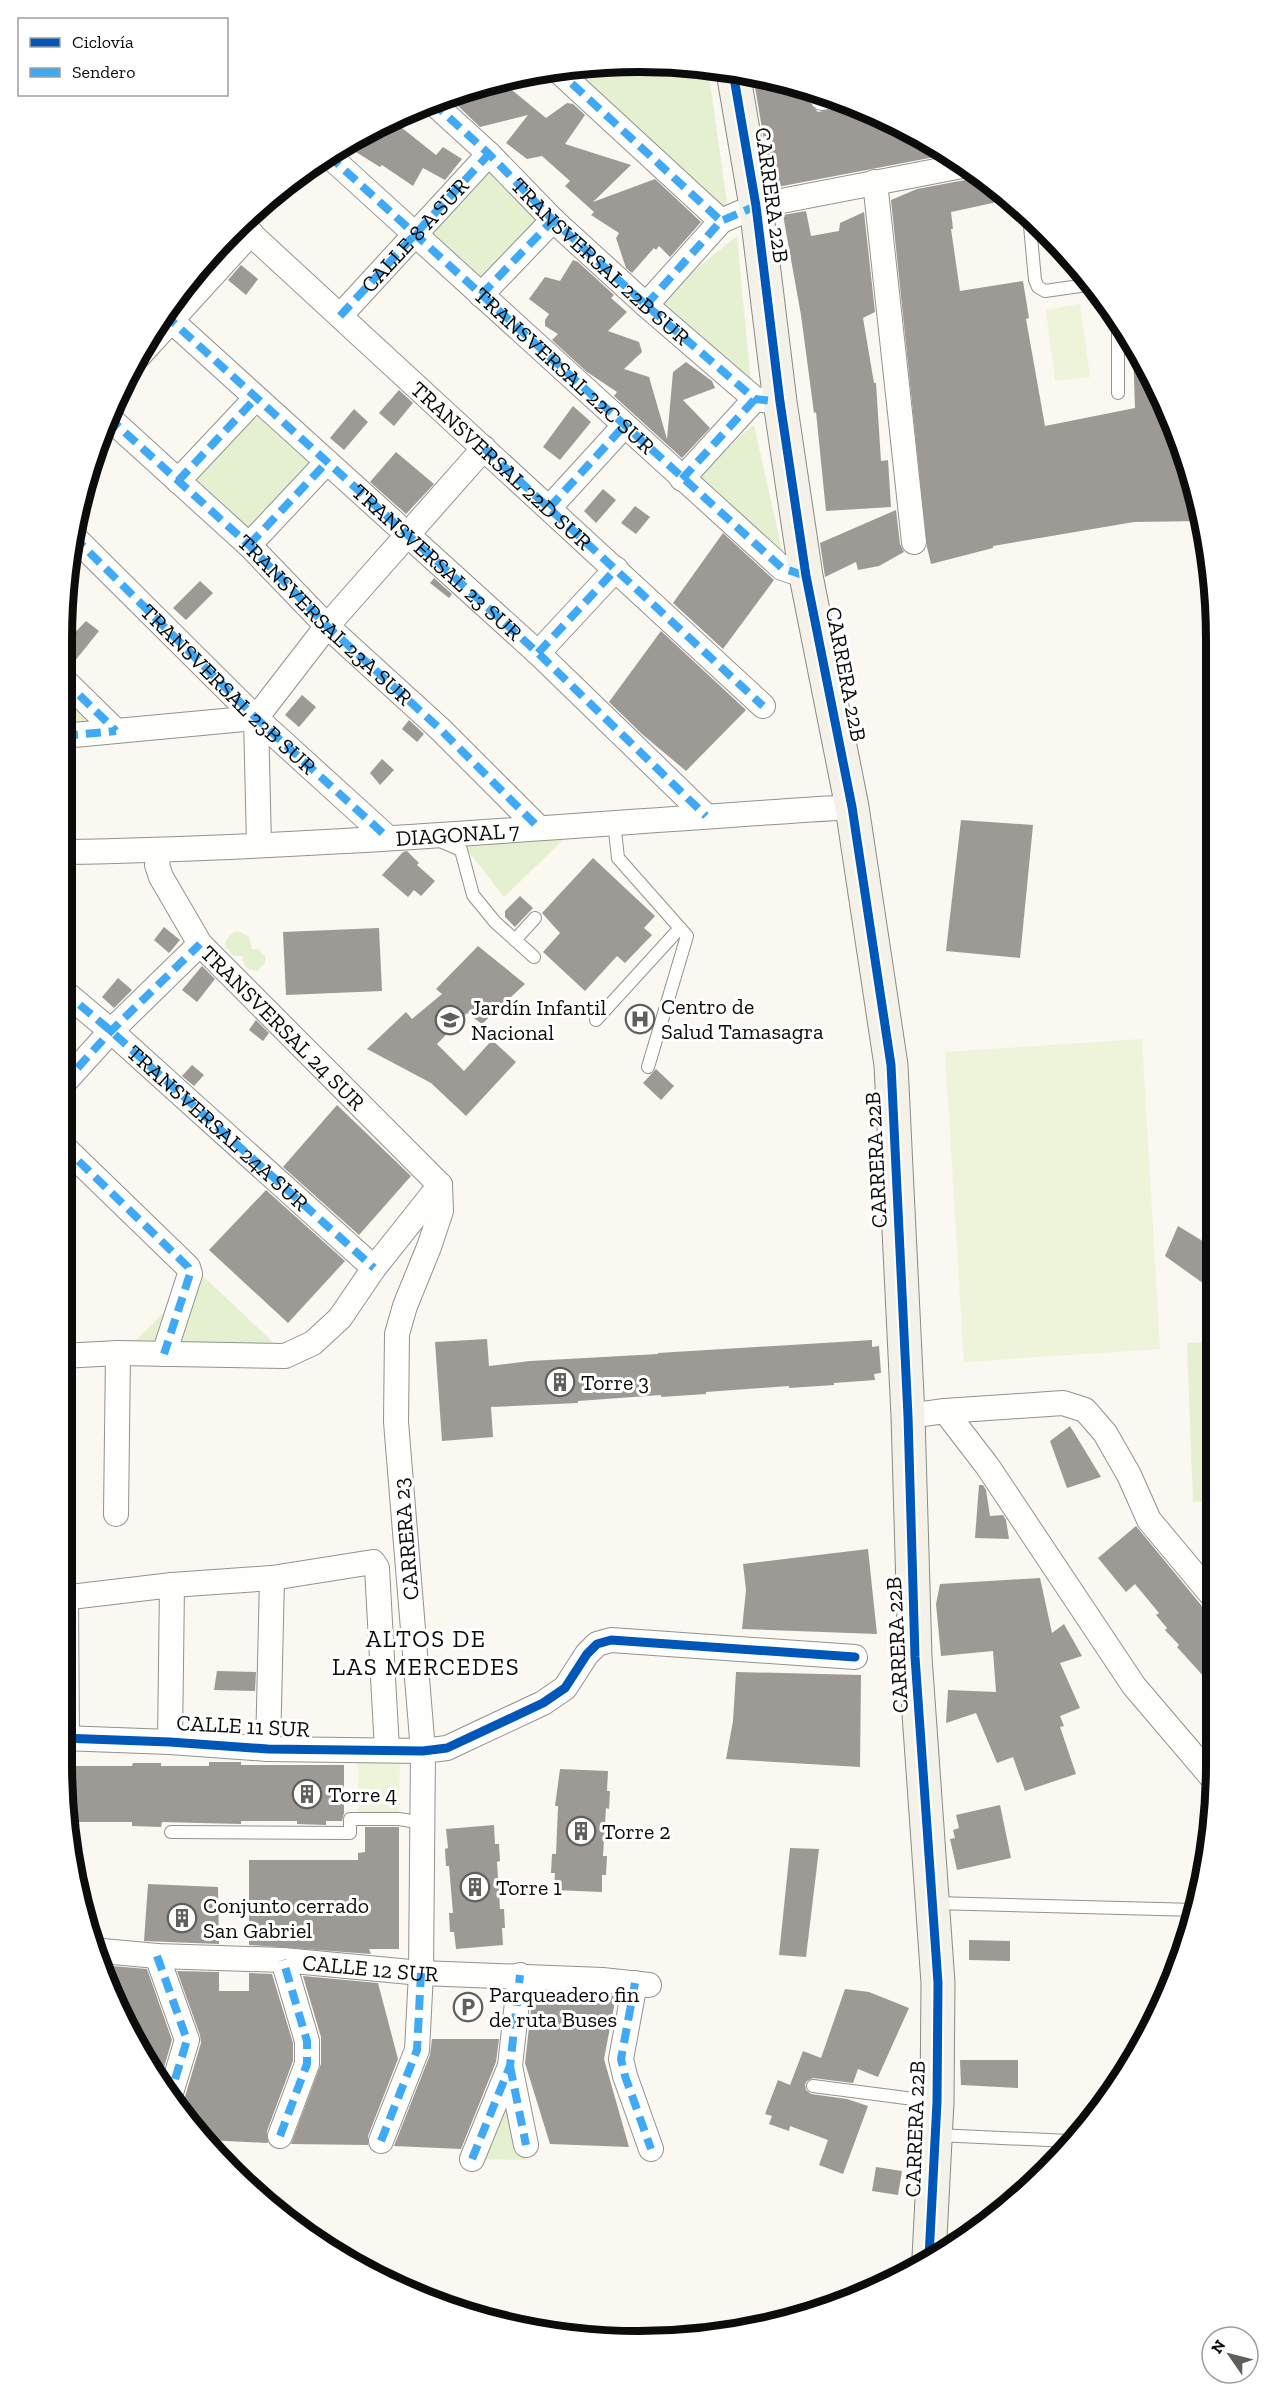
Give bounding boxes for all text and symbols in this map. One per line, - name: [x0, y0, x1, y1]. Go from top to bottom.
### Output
- legend: [18, 18, 228, 96]
- text: Ciclovía: [72, 31, 134, 53]
- text: Sendero: [72, 61, 136, 83]
- street label: CARRERA 22B: [749, 125, 795, 265]
- street label: CALLE 8 A SUR: [355, 172, 474, 298]
- street label: TRANSVERSAL 22B SUR: [506, 172, 696, 351]
- street label: TRANSVERSAL 22C SUR: [469, 281, 661, 460]
- street label: TRANSVERSAL 22D SUR: [406, 375, 598, 556]
- street label: TRANSVERSAL 23 SUR: [347, 478, 528, 646]
- street label: TRANSVERSAL 23A SUR: [232, 528, 419, 711]
- street label: TRANSVERSAL 23B SUR: [135, 598, 322, 780]
- street label: CARRERA 22B: [820, 604, 872, 744]
- street label: DIAGONAL 7: [395, 816, 521, 851]
- street label: TRANSVERSAL 24 SUR: [195, 939, 371, 1116]
- place label: Centro de Salud Tamasagra: [661, 993, 824, 1045]
- place label: Jardín Infantil Nacional: [471, 994, 606, 1046]
- hospital icon: Centro de Salud Tamasagra: [624, 1003, 656, 1035]
- school or university icon: Jardín Infantil Nacional: [434, 1004, 466, 1036]
- street label: TRANSVERSAL 24A SUR: [122, 1039, 315, 1216]
- street label: CARRERA 22B: [859, 1091, 893, 1229]
- building icon: Torre 3: [544, 1366, 576, 1398]
- place label: Torre 3: [581, 1369, 649, 1396]
- street label: CARRERA 23: [387, 1477, 425, 1601]
- street label: CARRERA 22B: [880, 1576, 914, 1714]
- district label: ALTOS DE LAS MERCEDES: [332, 1624, 520, 1681]
- street label: CALLE 11 SUR: [176, 1709, 311, 1743]
- building icon: Torre 4: [291, 1778, 323, 1810]
- place label: Torre 4: [328, 1781, 397, 1808]
- building icon: Torre 2: [565, 1815, 597, 1847]
- place label: Torre 2: [602, 1818, 671, 1845]
- building icon: Torre 1: [459, 1871, 491, 1903]
- place label: Torre 1: [496, 1874, 562, 1901]
- place label: Conjunto cerrado San Gabriel: [203, 1892, 369, 1944]
- building icon: Conjunto cerrado San Gabriel: [166, 1902, 198, 1934]
- street label: CALLE 12 SUR: [301, 1948, 439, 1987]
- place label: Parqueadero fin de ruta Buses: [489, 1981, 640, 2033]
- parking icon: Parqueadero fin de ruta Buses: [452, 1991, 484, 2023]
- street label: CARRERA 22B: [899, 2060, 931, 2198]
- north arrow: [1200, 2325, 1260, 2385]
- text: N: [1207, 2336, 1229, 2357]

